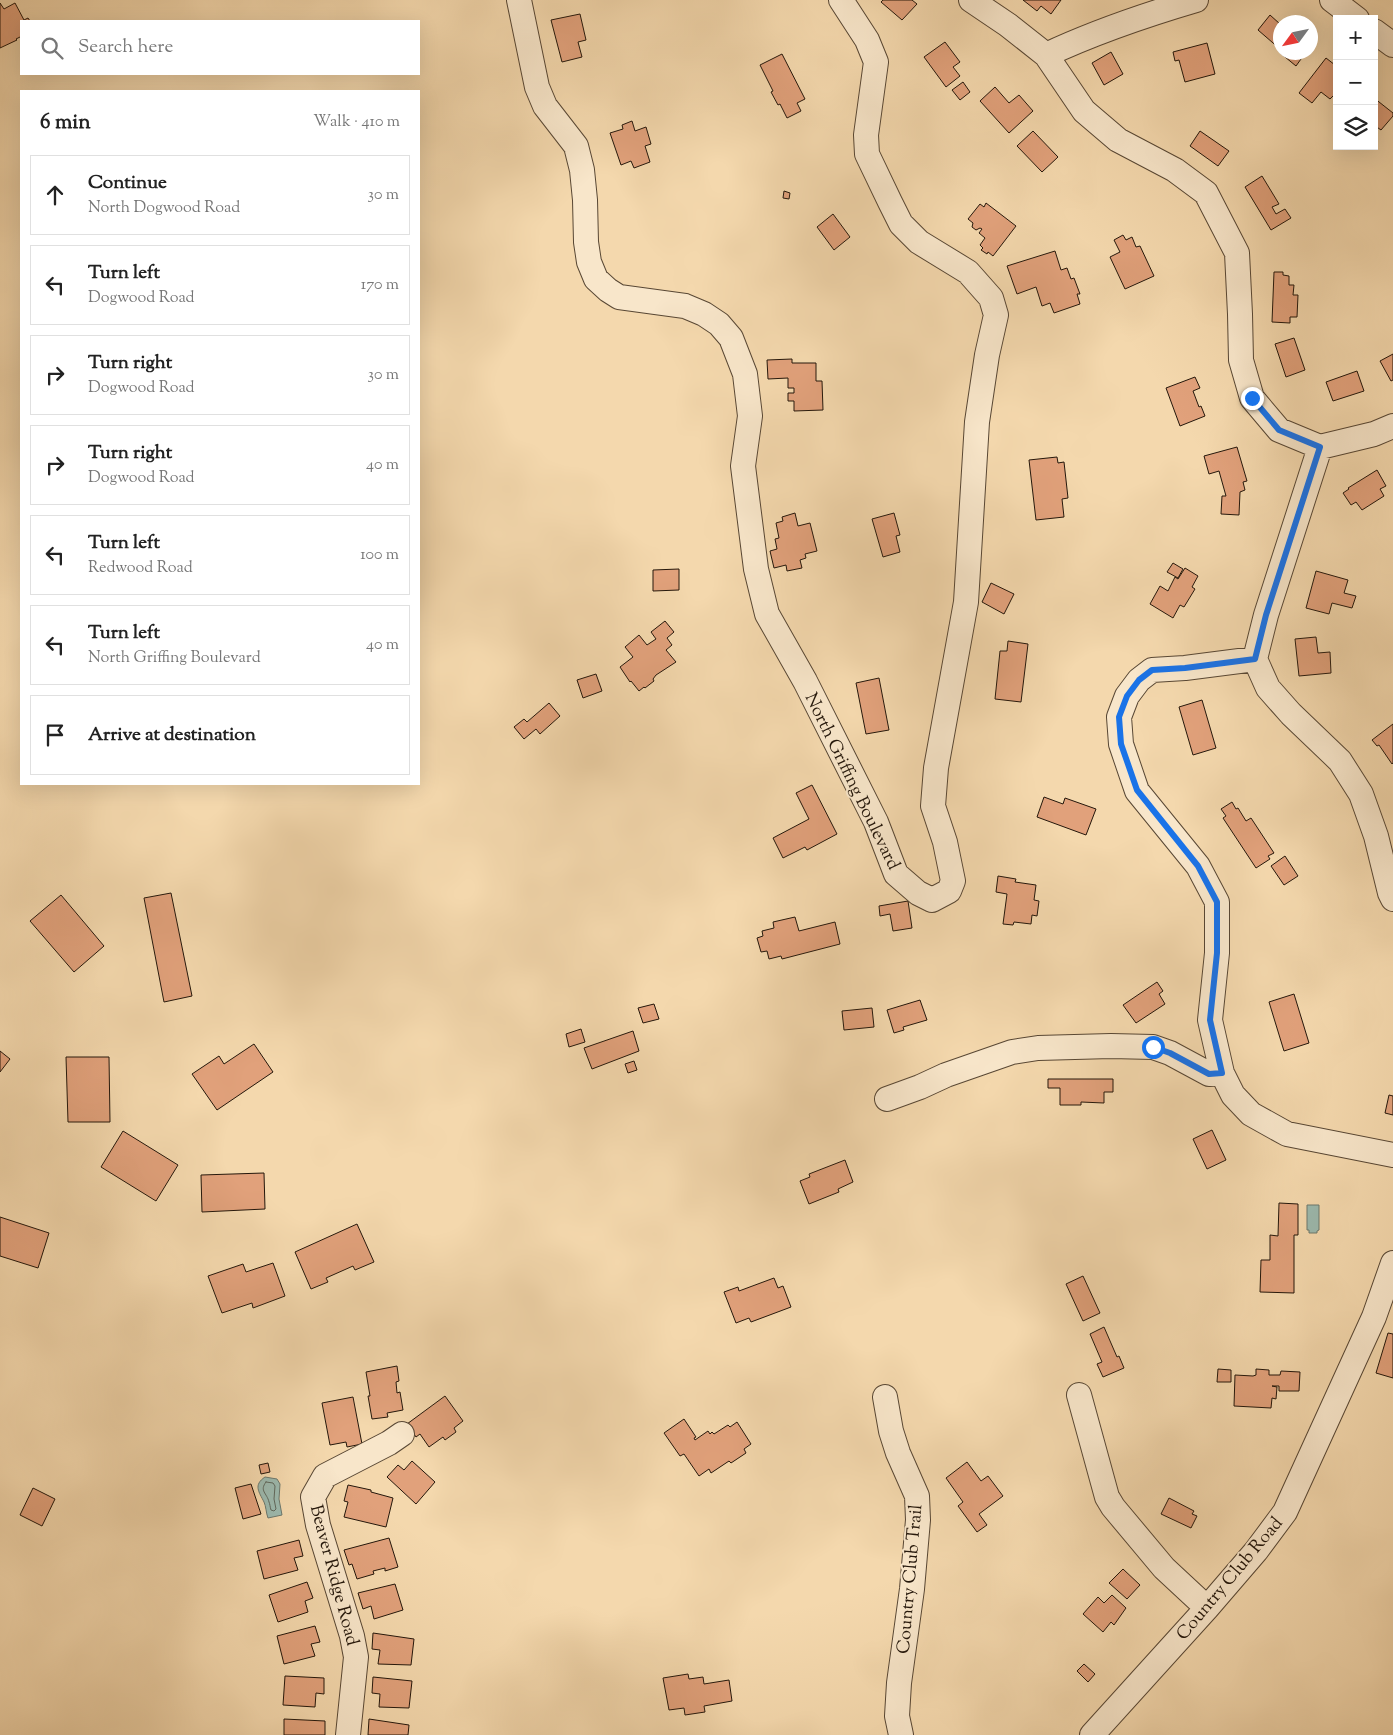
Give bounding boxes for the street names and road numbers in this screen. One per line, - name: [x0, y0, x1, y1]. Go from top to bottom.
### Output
- street label: North Griffing Boulevard: [797, 689, 905, 875]
- street label: Beaver Ridge Road: [302, 1502, 364, 1649]
- street label: Country Club Trail: [892, 1503, 930, 1655]
- street label: Country Club Road: [1171, 1512, 1290, 1647]

